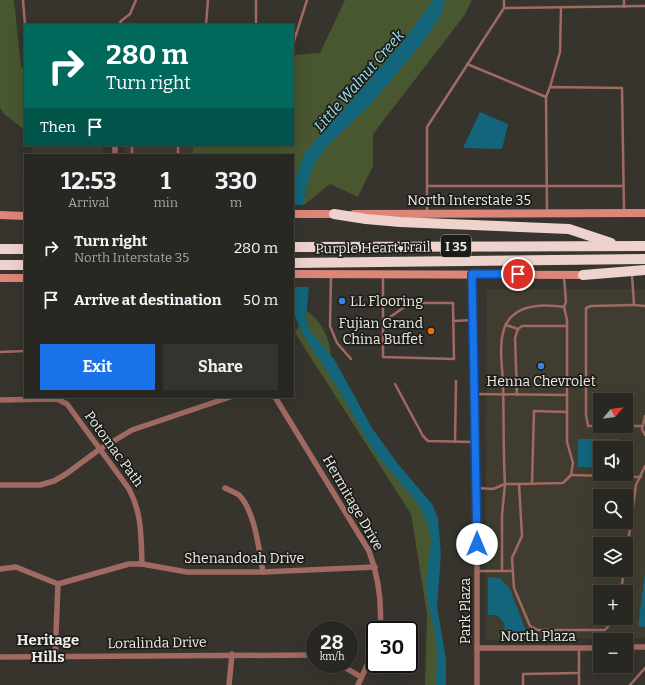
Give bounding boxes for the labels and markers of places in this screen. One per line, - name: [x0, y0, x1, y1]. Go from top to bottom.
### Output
- pin: [501, 257, 535, 291]
- place label: LL Flooring: [350, 293, 423, 310]
- marker: LL Flooring: [337, 296, 347, 306]
- place label: Fujian Grand China Buffet: [339, 315, 423, 348]
- marker: Fujian Grand China Buffet: [426, 326, 436, 336]
- marker: Henna Chevrolet: [536, 361, 546, 371]
- place label: Henna Chevrolet: [486, 373, 596, 390]

